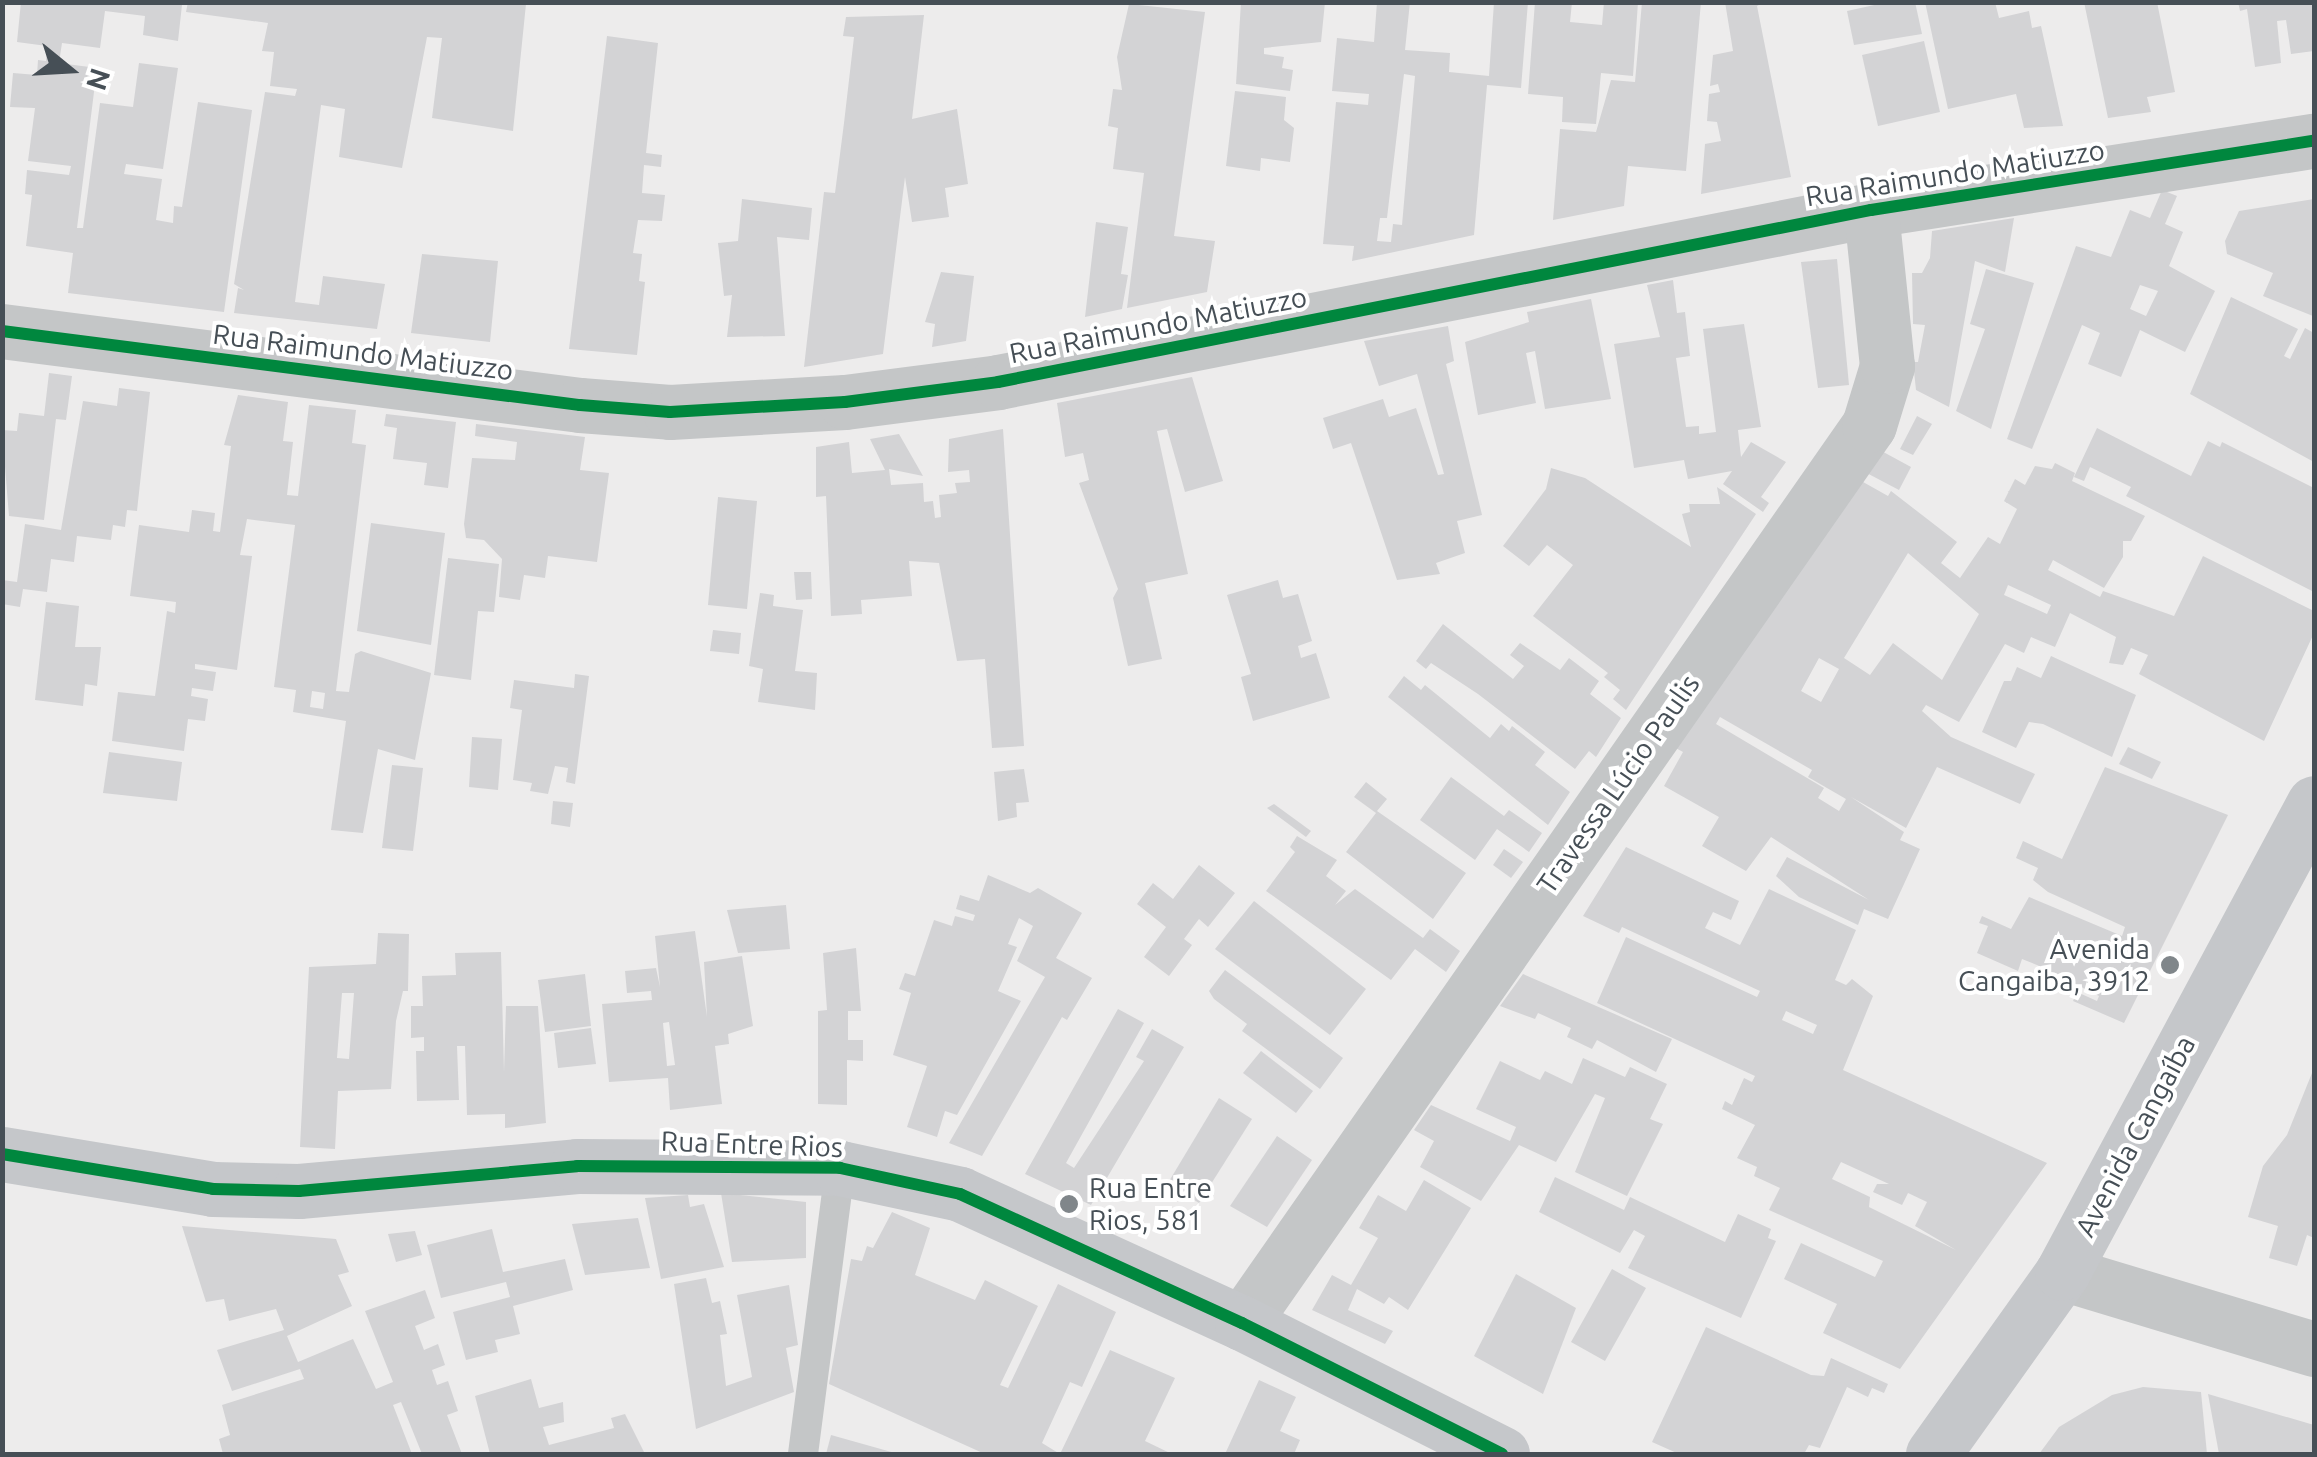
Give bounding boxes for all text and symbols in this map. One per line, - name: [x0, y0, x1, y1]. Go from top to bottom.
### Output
- north arrow: [20, 20, 120, 120]
- text: N: [81, 65, 117, 94]
- street label: Rua Raimundo Matiuzzo: [1803, 133, 2107, 213]
- street label: Rua Raimundo Matiuzzo: [1006, 280, 1310, 370]
- street label: Rua Raimundo Matiuzzo: [211, 317, 515, 387]
- street label: Travessa Lúcio Paulis: [1530, 668, 1706, 900]
- place label: Avenida Cangaiba, 3912: [1958, 932, 2150, 998]
- marker: Avenida Cangaiba, 3912: [2159, 954, 2181, 976]
- street label: Avenida Cangaíba: [2068, 1030, 2202, 1242]
- street label: Rua Entre Rios: [660, 1124, 844, 1164]
- place label: Rua Entre Rios, 581: [1089, 1171, 1212, 1237]
- marker: Rua Entre Rios, 581: [1058, 1193, 1080, 1215]

